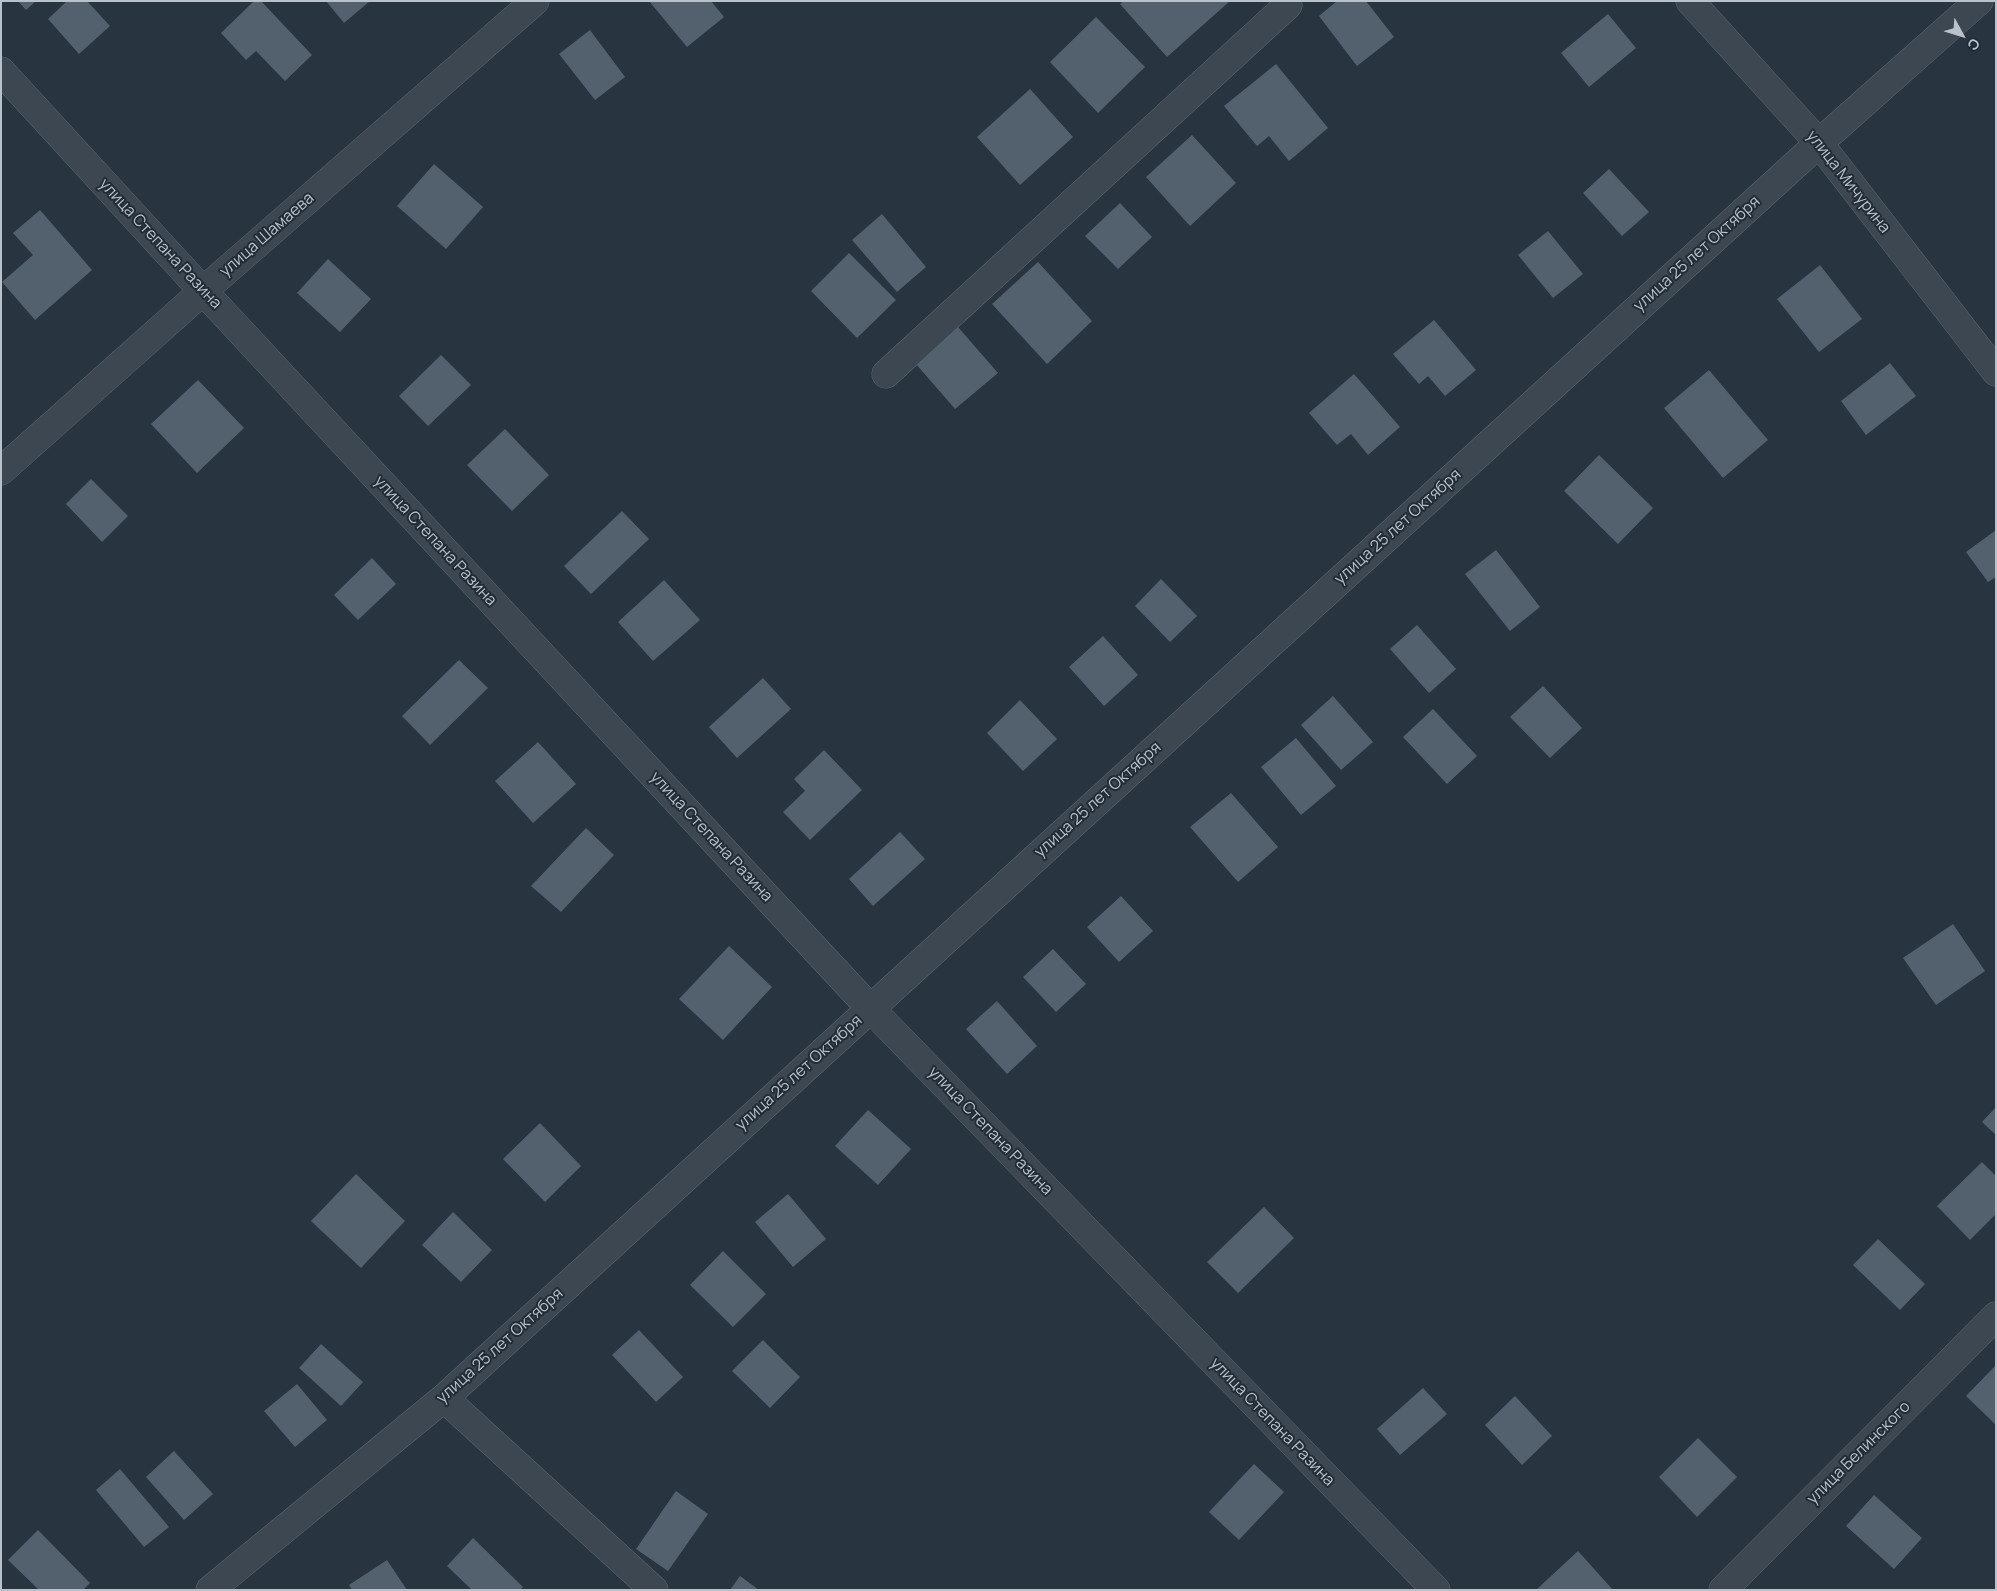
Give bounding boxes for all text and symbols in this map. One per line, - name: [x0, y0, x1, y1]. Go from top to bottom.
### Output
- north arrow: [1937, 10, 1987, 60]
- text: С: [1963, 35, 1985, 55]
- street label: улица Мичурина: [1802, 127, 1894, 237]
- street label: улица Степана Разина: [95, 175, 225, 313]
- street label: улица Шамаева: [216, 189, 318, 281]
- street label: улица 25 лет Октября: [1630, 192, 1764, 316]
- street label: улица 25 лет Октября: [1331, 465, 1465, 589]
- street label: улица Степана Разина: [370, 472, 500, 610]
- street label: улица 25 лет Октября: [1031, 738, 1165, 862]
- street label: улица Степана Разина: [646, 768, 776, 906]
- street label: улица 25 лет Октября: [732, 1011, 866, 1135]
- street label: улица Степана Разина: [924, 1063, 1056, 1199]
- street label: улица 25 лет Октября: [433, 1284, 567, 1408]
- street label: улица Степана Разина: [1206, 1354, 1338, 1490]
- street label: улица Белинского: [1803, 1397, 1915, 1509]

